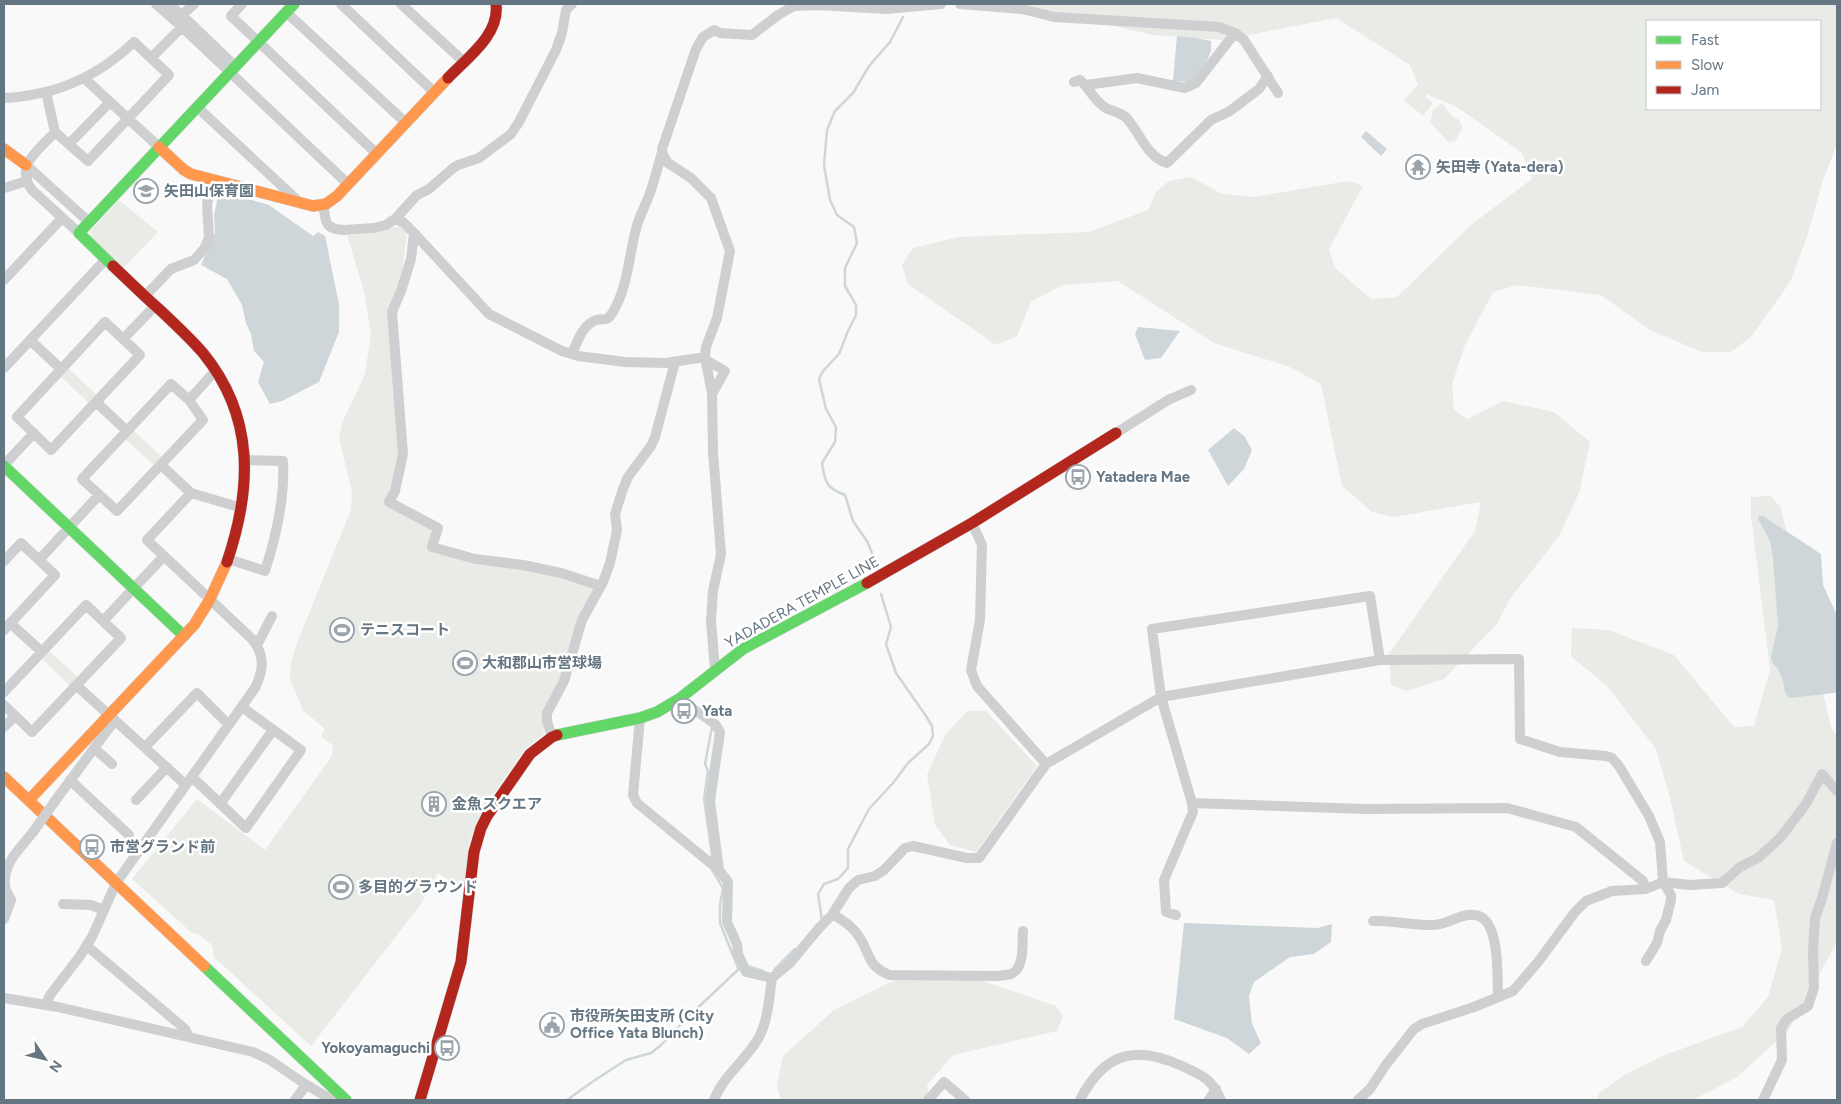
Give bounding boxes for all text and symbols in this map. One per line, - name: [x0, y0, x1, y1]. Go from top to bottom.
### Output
- legend: [1646, 20, 1821, 110]
- text: Fast: [1691, 31, 1720, 49]
- text: Slow: [1691, 56, 1724, 74]
- text: Jam: [1691, 81, 1719, 99]
- temple icon: 矢田寺 (Yata-dera): [1405, 154, 1431, 180]
- place label: 矢田寺 (Yata-dera): [1436, 158, 1564, 176]
- school or university icon: 矢田山保育園: [133, 178, 159, 204]
- place label: 矢田山保育園: [164, 182, 254, 200]
- bus stop icon: Yatadera Mae: [1065, 464, 1091, 490]
- place label: Yatadera Mae: [1096, 468, 1191, 486]
- street label: YADADERA TEMPLE LINE: [722, 552, 882, 652]
- sports icon: テニスコート: [329, 617, 355, 643]
- place label: テニスコート: [360, 621, 450, 639]
- sports icon: 大和郡山市営球場: [452, 650, 478, 676]
- place label: 大和郡山市営球場: [482, 654, 602, 672]
- bus stop icon: Yata: [671, 698, 697, 724]
- place label: Yata: [702, 702, 732, 720]
- building icon: 金魚スクエア: [421, 791, 447, 817]
- place label: 金魚スクエア: [452, 795, 542, 813]
- bus stop icon: 市営グランド前: [79, 834, 105, 860]
- place label: 市営グランド前: [110, 838, 215, 856]
- sports icon: 多目的グラウンド: [328, 874, 354, 900]
- place label: 多目的グラウンド: [358, 878, 478, 896]
- place label: 市役所矢田支所 (City Office Yata Blunch): [570, 1007, 714, 1042]
- public building icon: 市役所矢田支所 (City Office Yata Blunch): [539, 1012, 565, 1038]
- north arrow: [20, 1034, 70, 1084]
- bus stop icon: Yokoyamaguchi: [434, 1035, 460, 1061]
- place label: Yokoyamaguchi: [321, 1039, 430, 1057]
- text: N: [45, 1057, 65, 1075]

